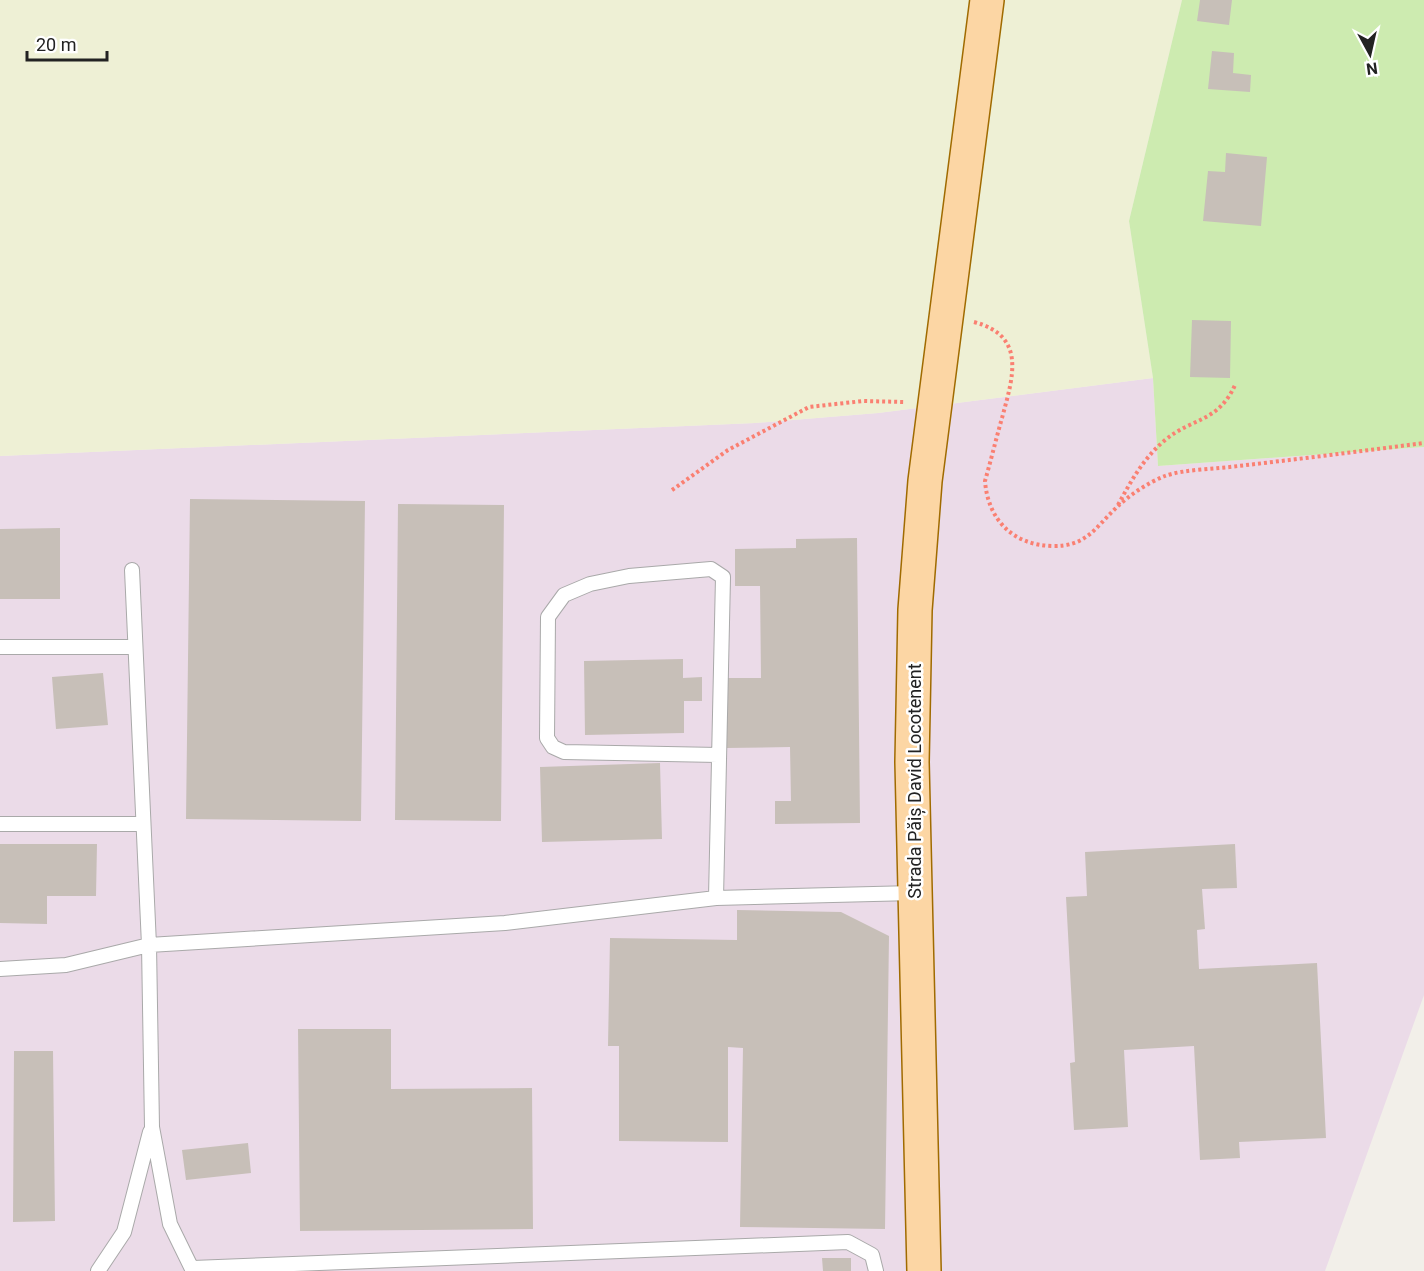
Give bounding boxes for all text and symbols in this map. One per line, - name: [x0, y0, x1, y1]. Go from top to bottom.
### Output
- scale bar: [27, 24, 106, 62]
- north arrow: [1340, 24, 1400, 84]
- text: 20 m: [36, 34, 76, 55]
- text: N: [1365, 58, 1379, 79]
- street label: Strada Păiș David Locotenent: [904, 663, 926, 899]

